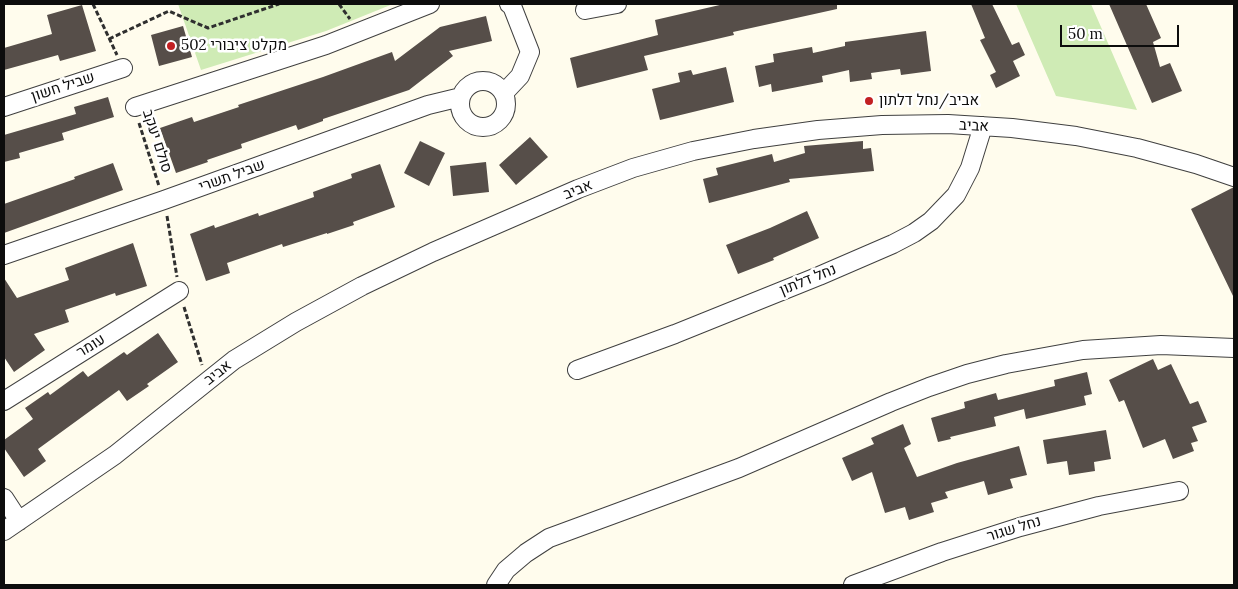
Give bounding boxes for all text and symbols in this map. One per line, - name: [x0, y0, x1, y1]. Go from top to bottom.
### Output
- scale bar: [1063, 15, 1182, 47]
- text: 50 m: [1068, 24, 1103, 43]
- place label: מקלט ציבורי 502: [181, 37, 287, 55]
- marker: מקלט ציבורי 502: [165, 40, 177, 52]
- street label: שביל חשון: [29, 68, 97, 106]
- place label: אביב/נחל דלתון: [879, 92, 979, 110]
- marker: אביב/נחל דלתון: [863, 95, 875, 107]
- street label: סולם יעקב: [138, 107, 176, 175]
- street label: אביב: [959, 116, 989, 136]
- street label: שביל תשרי: [196, 156, 268, 196]
- street label: אביב: [561, 176, 595, 204]
- street label: נחל דלתון: [777, 260, 839, 300]
- street label: עומר: [74, 330, 108, 362]
- street label: אביב: [201, 357, 235, 389]
- street label: נחל שגור: [985, 512, 1043, 546]

